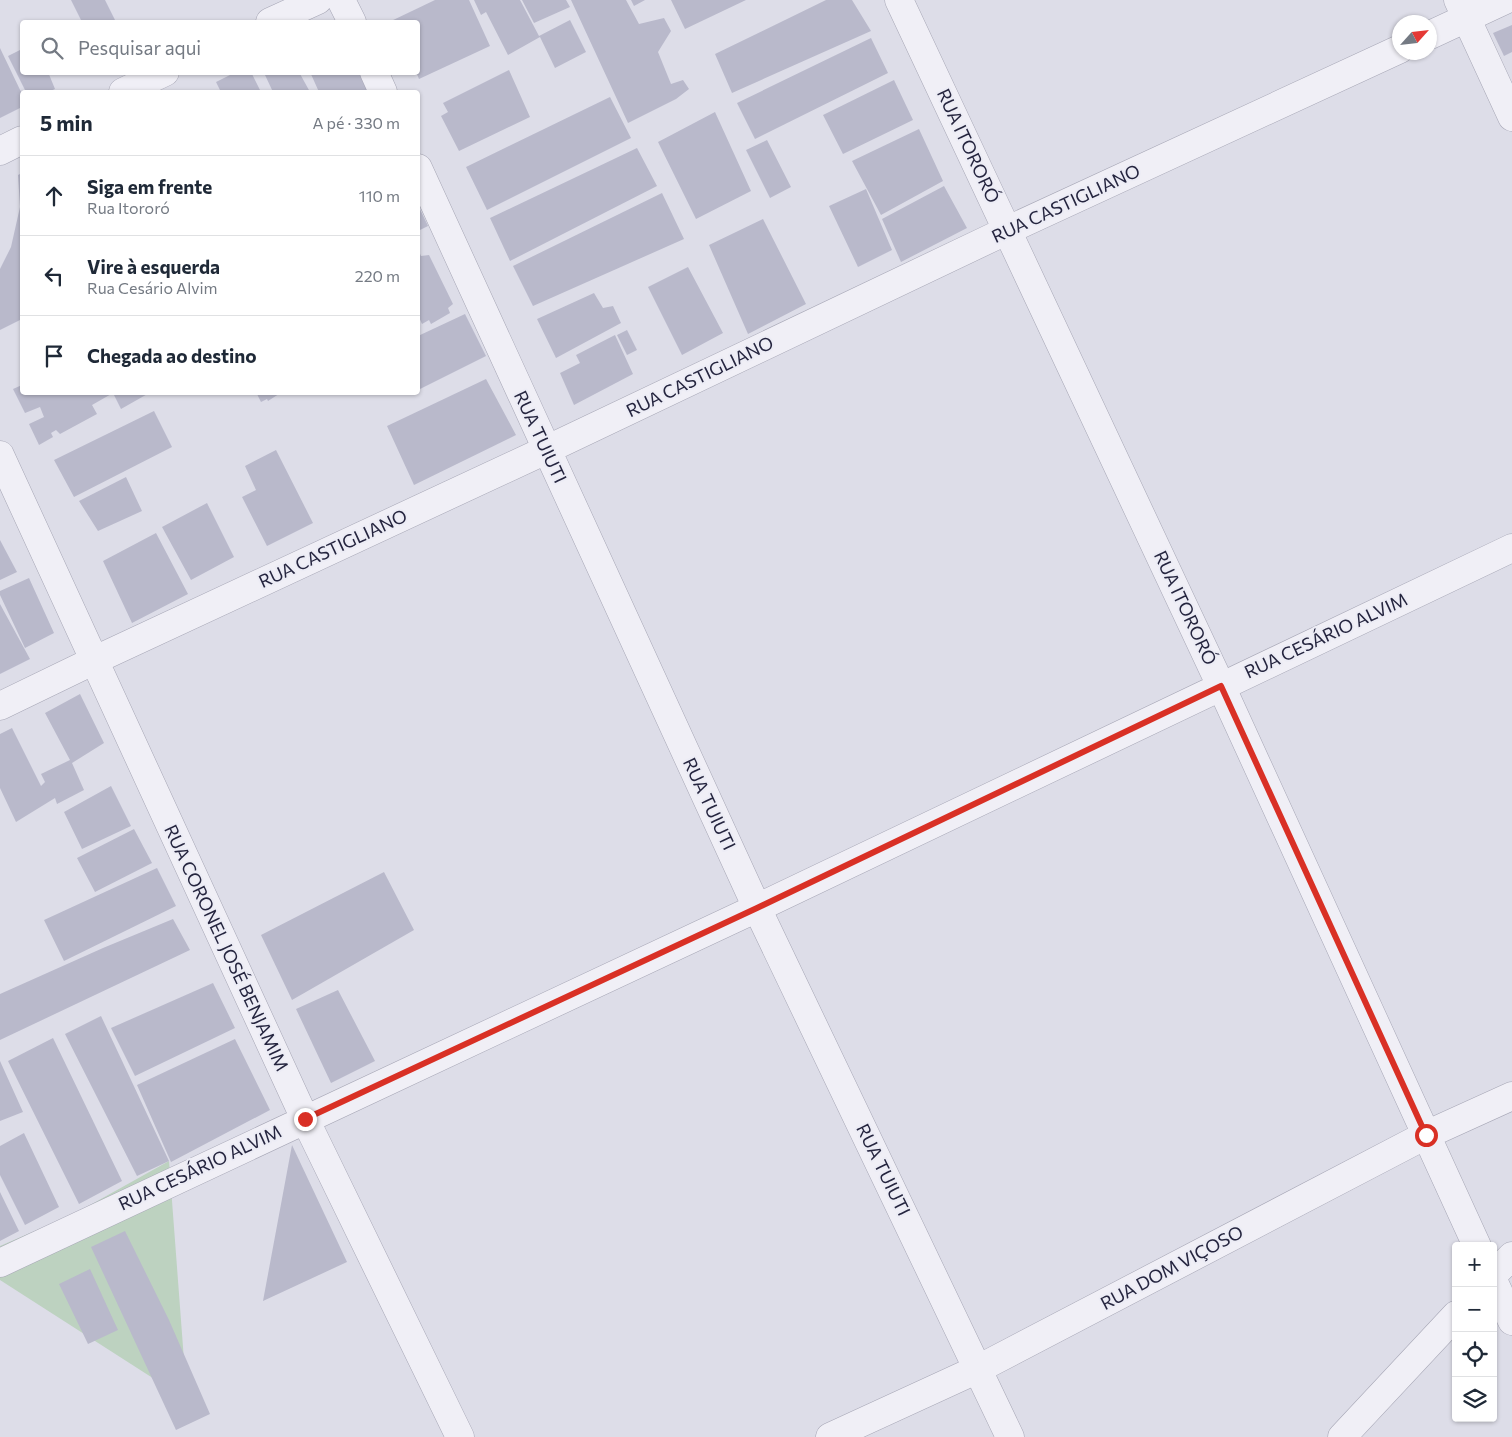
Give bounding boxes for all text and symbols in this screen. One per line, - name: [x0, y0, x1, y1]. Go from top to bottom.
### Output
- north arrow: [1392, 15, 1437, 60]
- search box: [20, 20, 420, 75]
- icon: search: [38, 34, 66, 62]
- text: Pesquisar aqui: [78, 36, 201, 59]
- street label: RUA ITORORÓ: [933, 85, 1005, 206]
- text: 5 min: [40, 110, 93, 135]
- text: A pé · 330 m: [312, 113, 400, 132]
- street label: RUA CASTIGLIANO: [988, 159, 1143, 247]
- text: Siga em frente: [87, 175, 212, 198]
- icon: ahead: [40, 182, 68, 210]
- text: 110 m: [359, 186, 400, 205]
- text: Rua Itororó: [87, 198, 170, 217]
- text: Vire à esquerda: [87, 255, 220, 278]
- icon: left: [40, 262, 68, 290]
- text: 220 m: [355, 266, 400, 285]
- text: Rua Cesário Alvim: [87, 278, 218, 297]
- street label: RUA CASTIGLIANO: [622, 331, 777, 421]
- icon: arrive: [40, 342, 68, 370]
- text: Chegada ao destino: [87, 344, 257, 367]
- street label: RUA TUIUTI: [510, 387, 572, 486]
- street label: RUA CASTIGLIANO: [255, 504, 410, 592]
- street label: RUA ITORORÓ: [1150, 547, 1222, 668]
- street label: RUA CESÁRIO ALVIM: [1241, 588, 1411, 683]
- street label: RUA TUIUTI: [679, 754, 741, 853]
- street label: RUA CORONEL JOSÉ BENJAMIM: [160, 821, 294, 1074]
- route end: [294, 1108, 317, 1131]
- street label: RUA CESÁRIO ALVIM: [115, 1120, 285, 1215]
- street label: RUA TUIUTI: [852, 1120, 916, 1219]
- route start: [1415, 1124, 1438, 1147]
- street label: RUA DOM VIÇOSO: [1097, 1220, 1247, 1314]
- map controls: [1452, 1242, 1497, 1422]
- button: +: [1452, 1242, 1497, 1287]
- button: −: [1452, 1287, 1497, 1332]
- button: locate: [1452, 1332, 1497, 1377]
- button: layers: [1452, 1377, 1497, 1422]

